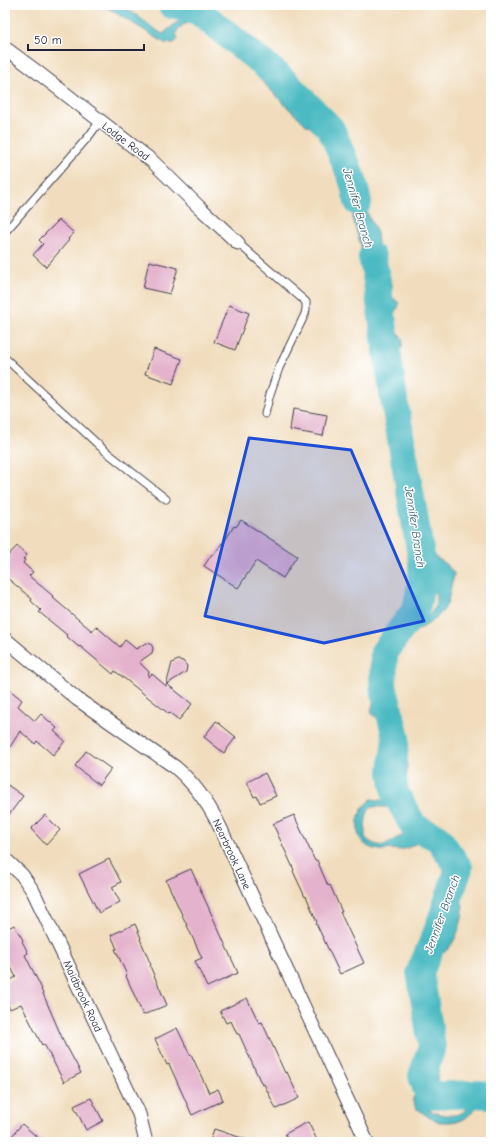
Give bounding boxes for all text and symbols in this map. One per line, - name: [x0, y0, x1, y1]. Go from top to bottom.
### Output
- scale bar: [28, 26, 144, 52]
- text: 50 m: [34, 33, 62, 47]
- street label: Lodge Road: [100, 119, 152, 163]
- water label: Jennifer Branch: [340, 166, 376, 250]
- water label: Jennifer Branch: [401, 484, 428, 569]
- street label: Nearbrook Lane: [210, 817, 254, 892]
- water label: Jennifer Branch: [421, 873, 463, 956]
- street label: Maidbrook Road: [60, 958, 105, 1034]

